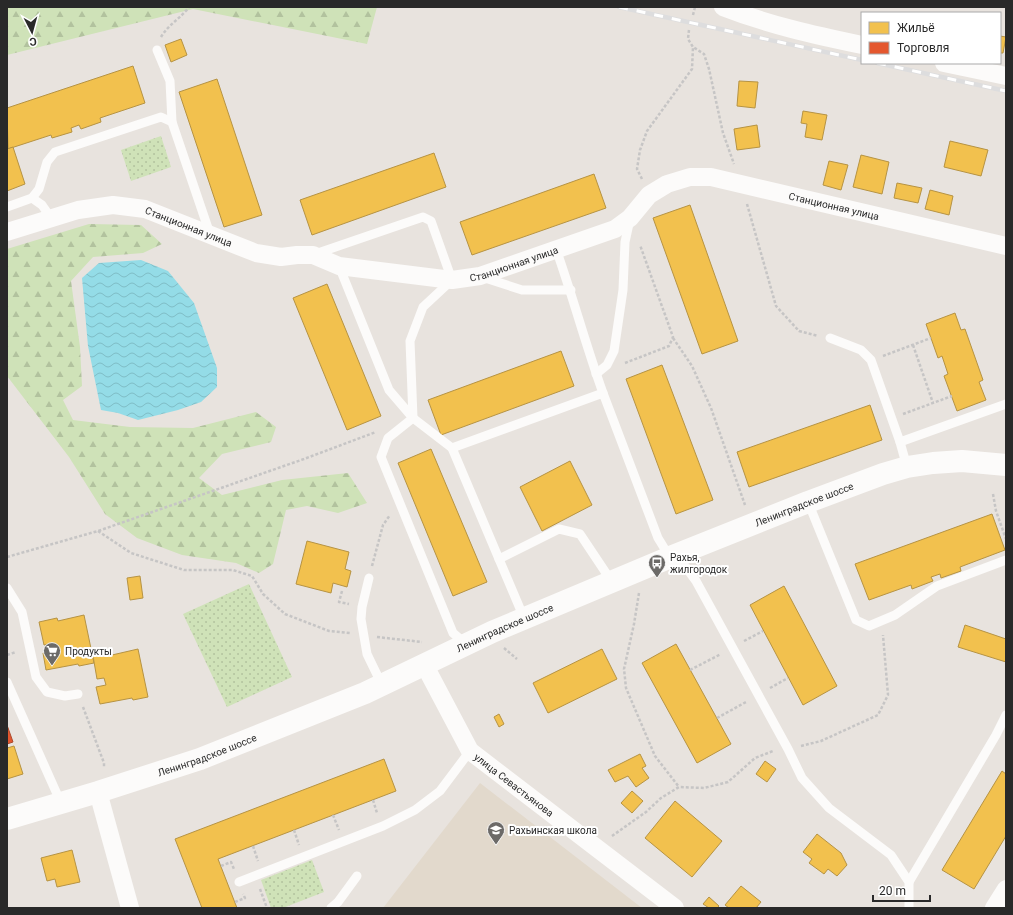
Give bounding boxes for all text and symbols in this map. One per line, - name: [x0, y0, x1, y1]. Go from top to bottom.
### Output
- north arrow: [12, 12, 52, 52]
- legend: [861, 12, 1001, 64]
- text: Жильё: [897, 21, 935, 35]
- text: С: [29, 35, 37, 48]
- text: Торговля: [897, 41, 949, 55]
- street label: Станционная улица: [788, 190, 880, 222]
- street label: Станционная улица: [144, 205, 234, 249]
- street label: Станционная улица: [469, 244, 559, 283]
- street label: Ленинградское шоссе: [753, 481, 855, 529]
- place label: Рахья, жилгородок: [670, 552, 728, 575]
- bus stop icon: Рахья, жилгородок: [647, 553, 667, 578]
- street label: Ленинградское шоссе: [455, 602, 555, 654]
- supermarket icon: Продукты: [42, 641, 62, 666]
- place label: Продукты: [65, 646, 112, 657]
- street label: Ленинградское шоссе: [156, 732, 258, 778]
- street label: улица Севастьянова: [472, 751, 556, 819]
- school or university icon: Рахьинская школа: [486, 820, 506, 845]
- place label: Рахьинская школа: [509, 825, 597, 836]
- scale bar: [873, 877, 930, 903]
- text: 20 m: [879, 884, 906, 898]

